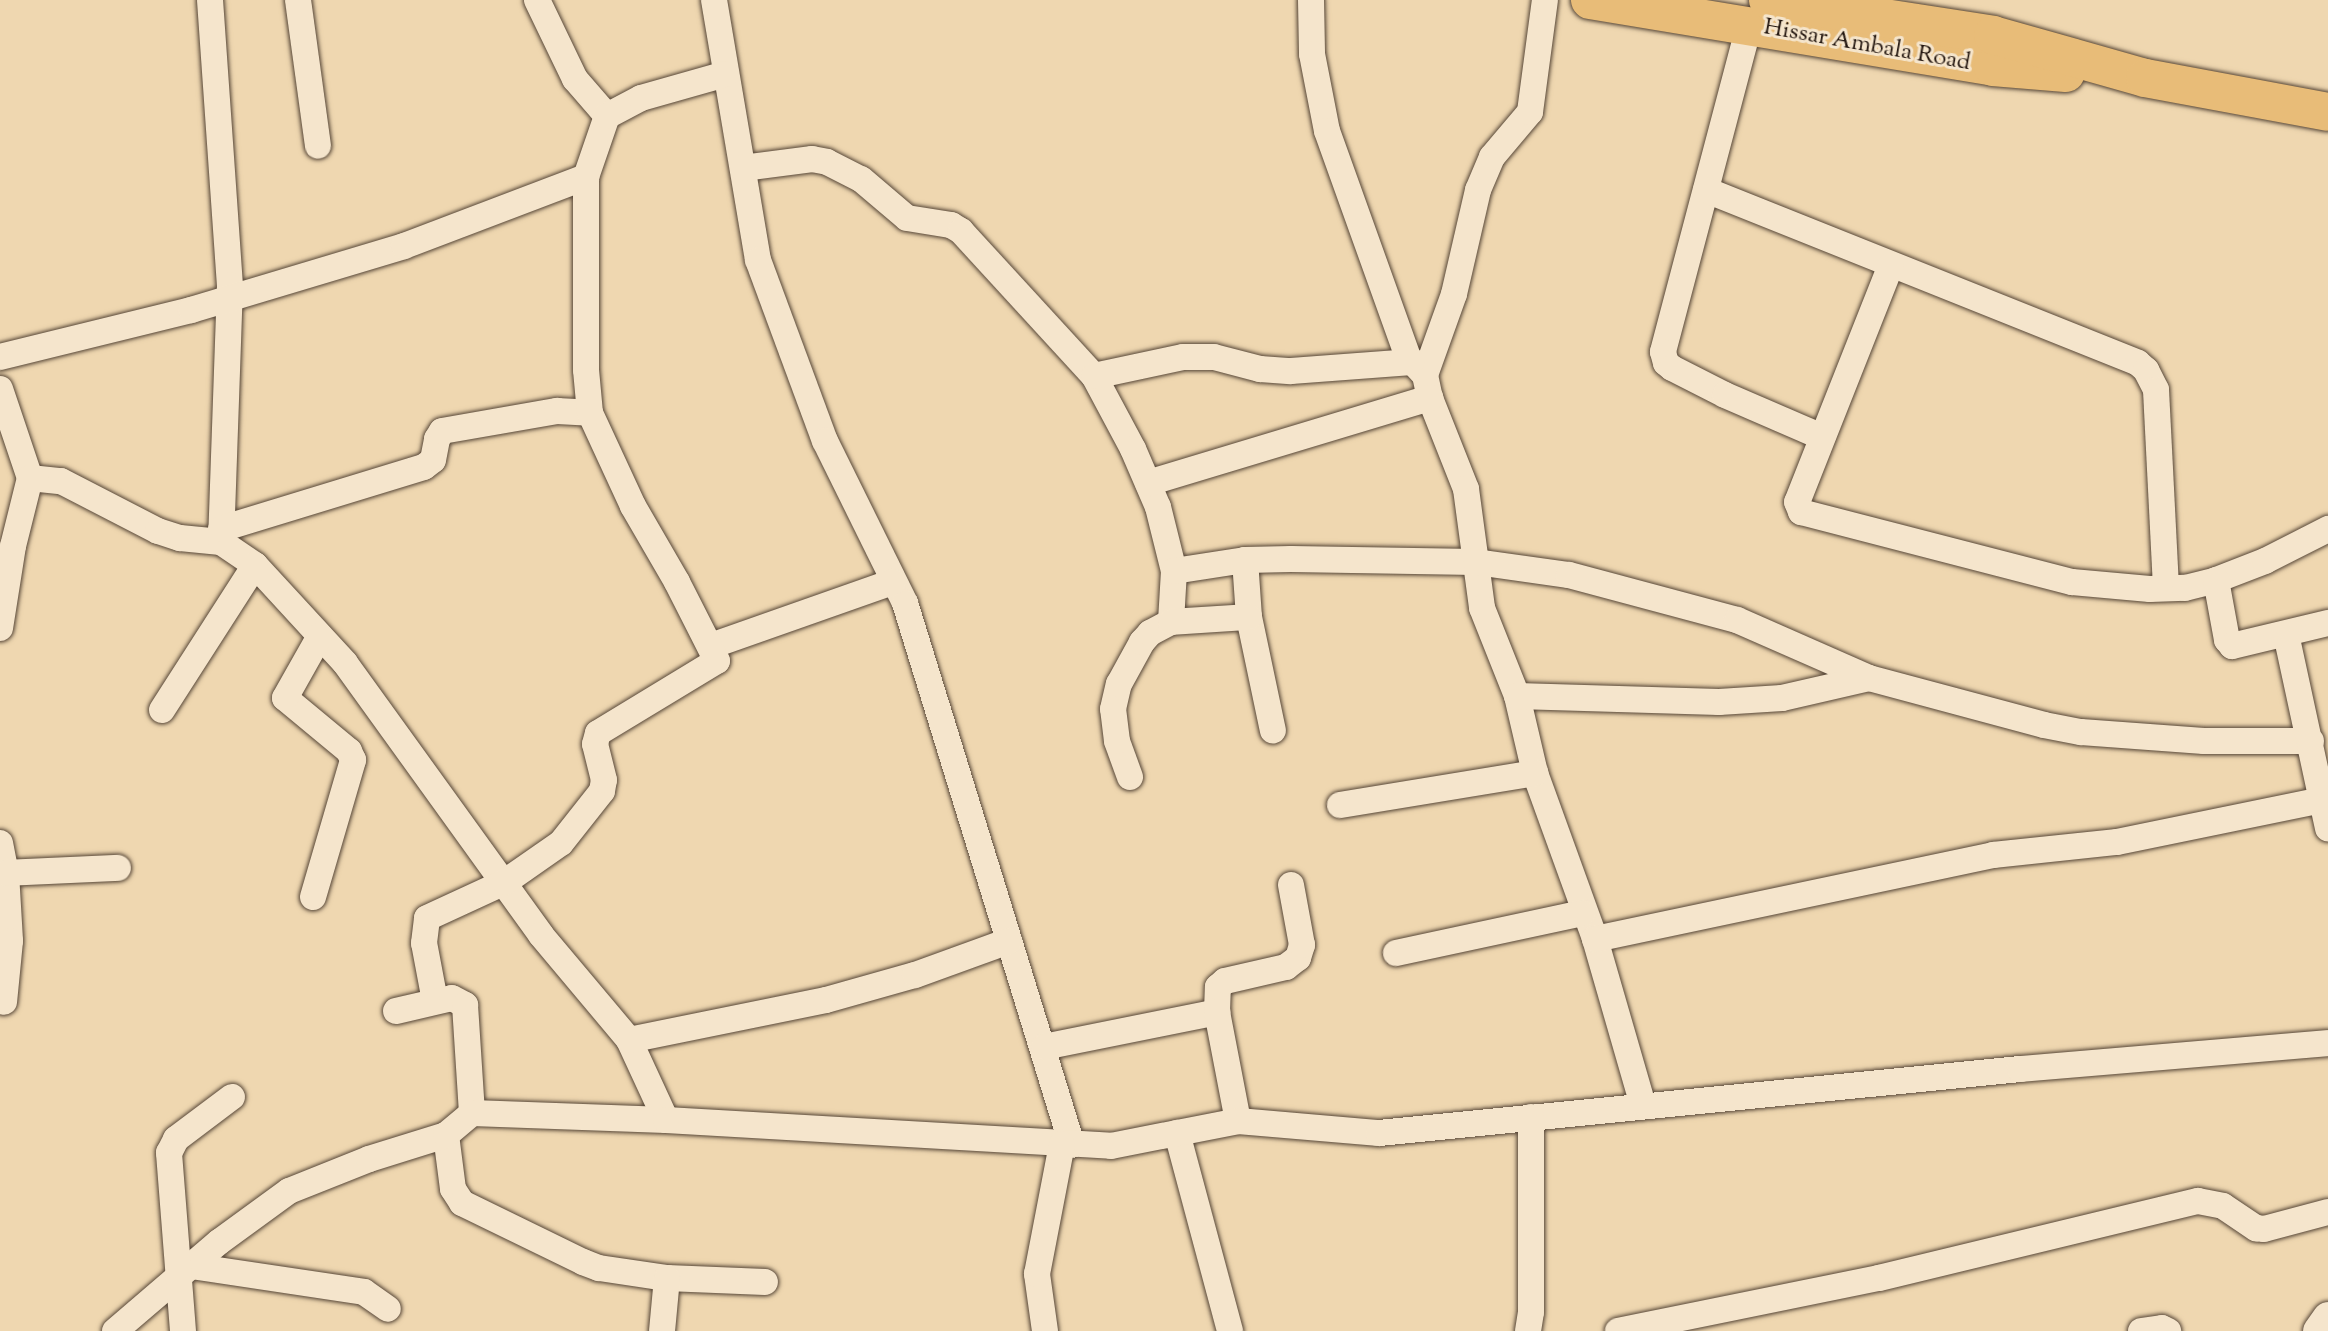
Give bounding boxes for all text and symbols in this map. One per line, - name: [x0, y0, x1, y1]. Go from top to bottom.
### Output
- street label: Hissar Ambala Road: [1761, 14, 1973, 78]

